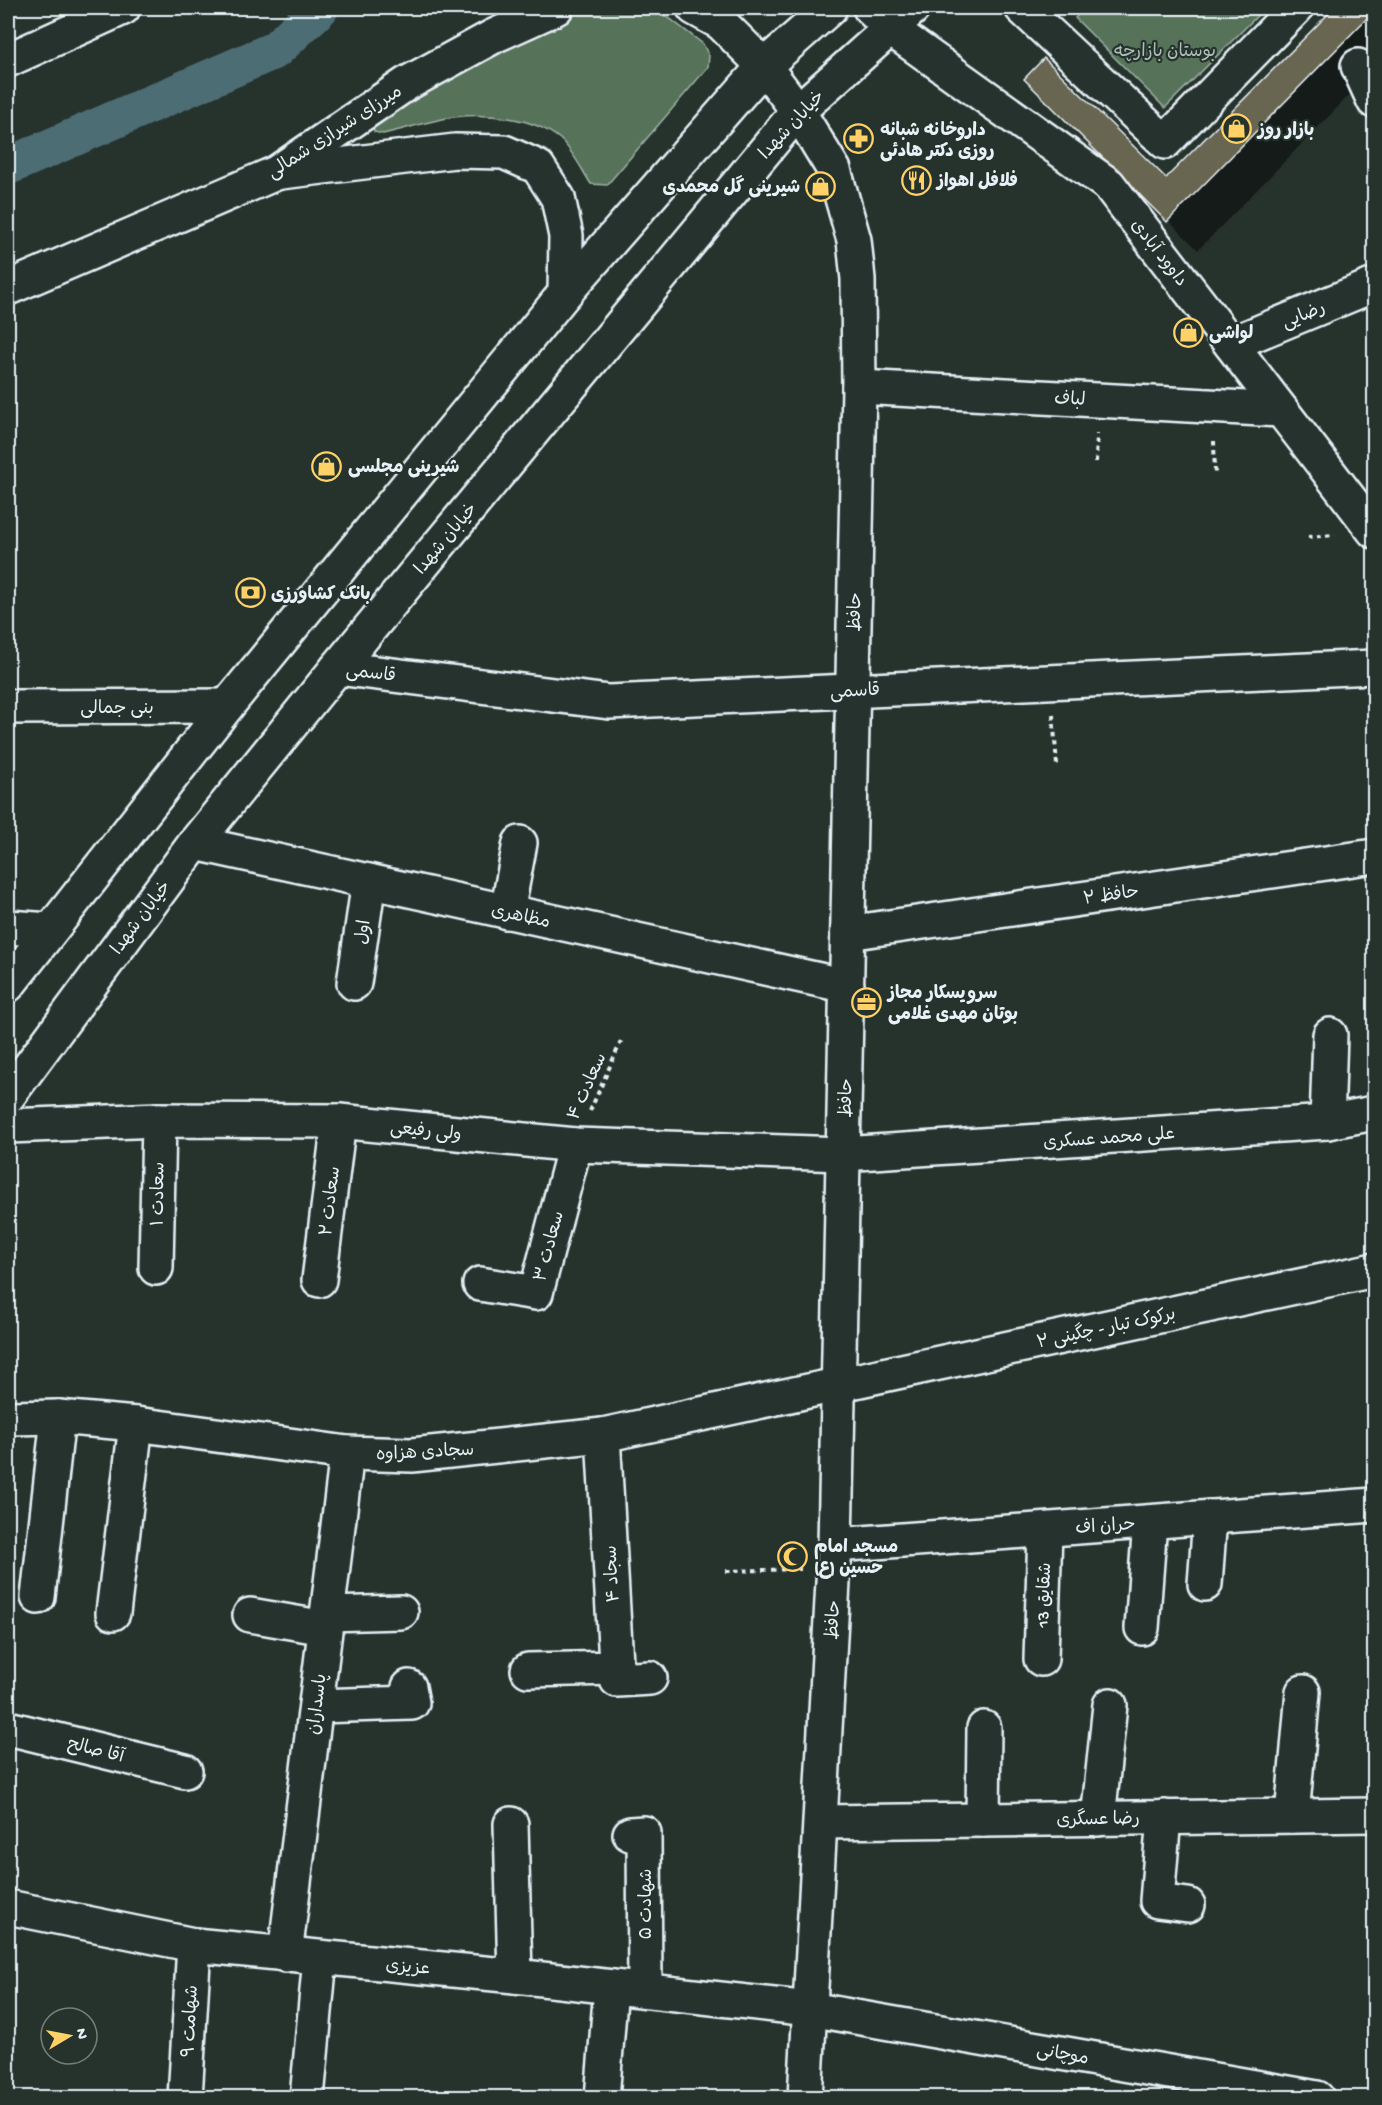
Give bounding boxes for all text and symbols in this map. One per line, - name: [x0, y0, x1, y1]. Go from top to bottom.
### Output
- park label: بوستان بازارچه: [1114, 42, 1216, 63]
- street label: میرزای شیرازی شمالی: [264, 82, 407, 184]
- street label: خیابان شهدا: [756, 87, 830, 165]
- shop icon: بازار روز: [1221, 113, 1253, 145]
- place label: داروخانه شبانه روزی دکتر هادئی: [880, 121, 995, 163]
- place label: بازار روز: [1256, 121, 1314, 142]
- pharmacy icon: داروخانه شبانه روزی دکتر هادئی: [843, 123, 875, 155]
- restaurant icon: فلافل اهواز: [900, 164, 932, 196]
- shop icon: شیرینی گل محمدی: [805, 170, 837, 202]
- place label: فلافل اهواز: [935, 170, 1018, 193]
- place label: شیرینی گل محمدی: [663, 175, 800, 199]
- street label: داوود آبادی: [1125, 215, 1192, 291]
- street label: رضایی: [1279, 298, 1329, 334]
- shop icon: لواشی: [1172, 316, 1204, 348]
- place label: لواشی: [1209, 324, 1253, 345]
- street label: لباف: [1054, 389, 1086, 412]
- shop icon: شیرینی مجلسی: [311, 450, 343, 482]
- place label: شیرینی مجلسی: [348, 458, 459, 479]
- street label: خیابان شهدا: [411, 500, 483, 580]
- bank icon: بانک کشاورزی: [234, 577, 266, 609]
- place label: بانک کشاورزی: [271, 585, 371, 606]
- street label: حافظ: [846, 592, 867, 632]
- street label: قاسمی: [345, 661, 397, 688]
- street label: قاسمی: [830, 681, 881, 704]
- street label: بنی جمالی: [80, 699, 154, 720]
- street label: خیابان شهدا: [108, 878, 176, 959]
- street label: حافظ ۲: [1082, 882, 1141, 911]
- street label: مظاهری: [489, 901, 552, 934]
- street label: اول: [352, 919, 377, 946]
- place label: سرویسکار مجاز بوتان مهدی غلامی: [886, 984, 1018, 1026]
- office icon: سرویسکار مجاز بوتان مهدی غلامی: [851, 986, 883, 1018]
- street label: سعادت ۴: [564, 1050, 612, 1124]
- street label: حافظ: [837, 1078, 858, 1118]
- street label: ولی رفیعی: [389, 1118, 463, 1147]
- street label: علی محمد عسکری: [1043, 1124, 1176, 1155]
- street label: سعادت ۱: [148, 1162, 171, 1226]
- street label: سعادت ۲: [317, 1165, 346, 1237]
- street label: سعادت ۳: [531, 1209, 570, 1284]
- street label: برکوک تبار - چگینی ۲: [1035, 1303, 1178, 1354]
- street label: سجادی هزاوه: [376, 1440, 475, 1467]
- street label: حران اف: [1075, 1515, 1136, 1540]
- place label: مسجد امام حسین (ع): [814, 1538, 898, 1580]
- mosque icon: مسجد امام حسین (ع): [777, 1540, 809, 1572]
- street label: سجاد ۴: [602, 1545, 625, 1603]
- street label: شقایق 13: [1034, 1562, 1057, 1629]
- street label: حافظ: [823, 1600, 846, 1640]
- street label: پاسداران: [304, 1672, 333, 1736]
- street label: آقا صالح: [65, 1733, 128, 1769]
- street label: رضا عسگری: [1056, 1807, 1140, 1832]
- street label: شهادت ۵: [637, 1869, 658, 1939]
- street label: عزیزی: [385, 1956, 431, 1981]
- street label: شهامت ۹: [179, 1984, 204, 2058]
- north arrow: [39, 2006, 99, 2066]
- text: N: [70, 2027, 91, 2041]
- street label: موچانی: [1035, 2041, 1090, 2070]

